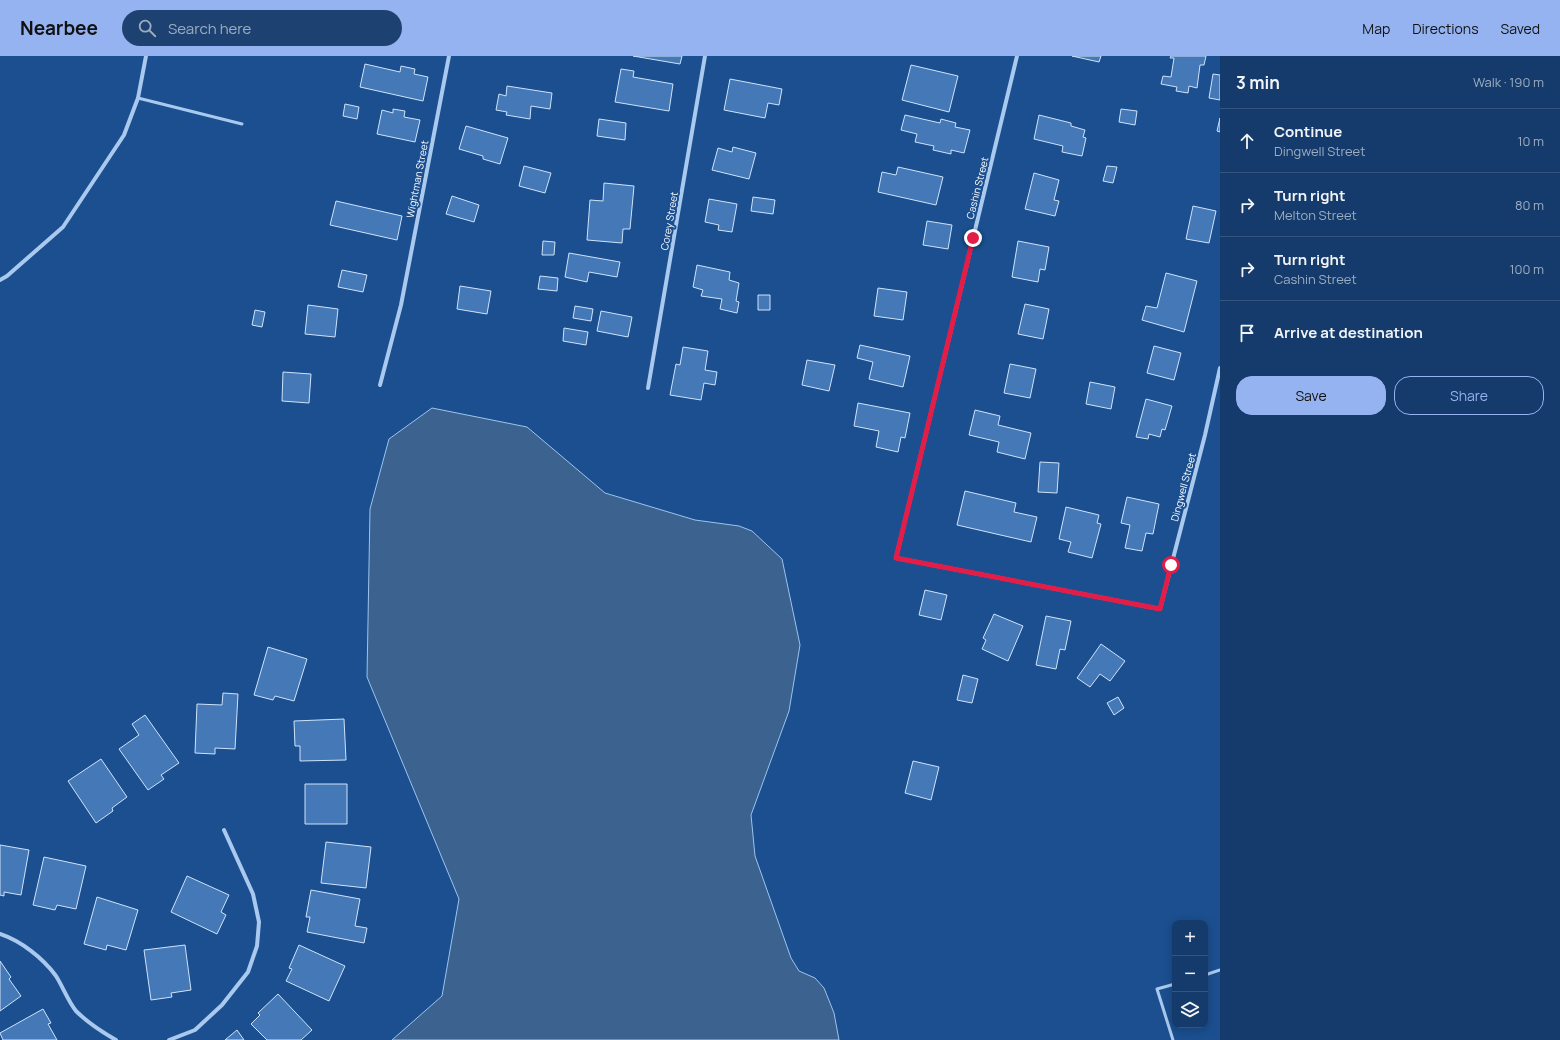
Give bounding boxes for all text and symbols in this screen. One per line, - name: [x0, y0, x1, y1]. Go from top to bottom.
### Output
- search box: [122, 10, 402, 46]
- text: Nearbee: [20, 15, 98, 41]
- icon: search: [136, 17, 158, 39]
- text: Search here: [168, 18, 251, 39]
- text: Map: [1362, 19, 1390, 38]
- text: Directions: [1412, 19, 1479, 38]
- text: Saved: [1501, 19, 1540, 38]
- text: 3 min: [1236, 71, 1280, 94]
- text: Walk · 190 m: [1473, 73, 1544, 91]
- text: Continue: [1274, 121, 1342, 142]
- icon: ahead: [1236, 130, 1258, 152]
- text: 10 m: [1517, 132, 1544, 150]
- street label: Wightman Street: [403, 139, 431, 219]
- text: Dingwell Street: [1274, 142, 1365, 160]
- street label: Cashin Street: [963, 155, 991, 221]
- text: Turn right: [1274, 185, 1345, 206]
- street label: Corey Street: [657, 191, 681, 251]
- icon: right: [1236, 194, 1258, 216]
- text: 80 m: [1515, 196, 1544, 214]
- text: Melton Street: [1274, 206, 1357, 224]
- route end: [964, 229, 982, 247]
- text: Turn right: [1274, 249, 1345, 270]
- icon: right: [1236, 258, 1258, 280]
- text: 100 m: [1509, 260, 1544, 278]
- text: Cashin Street: [1274, 270, 1357, 288]
- icon: arrive: [1236, 322, 1258, 344]
- text: Arrive at destination: [1274, 322, 1423, 343]
- button: Save: [1236, 376, 1386, 415]
- button: Share: [1394, 376, 1544, 415]
- street label: Dingwell Street: [1167, 451, 1199, 523]
- route start: [1162, 556, 1180, 574]
- map controls: [1172, 920, 1208, 1028]
- button: +: [1172, 920, 1208, 956]
- button: −: [1172, 956, 1208, 992]
- button: layers: [1172, 992, 1208, 1028]

